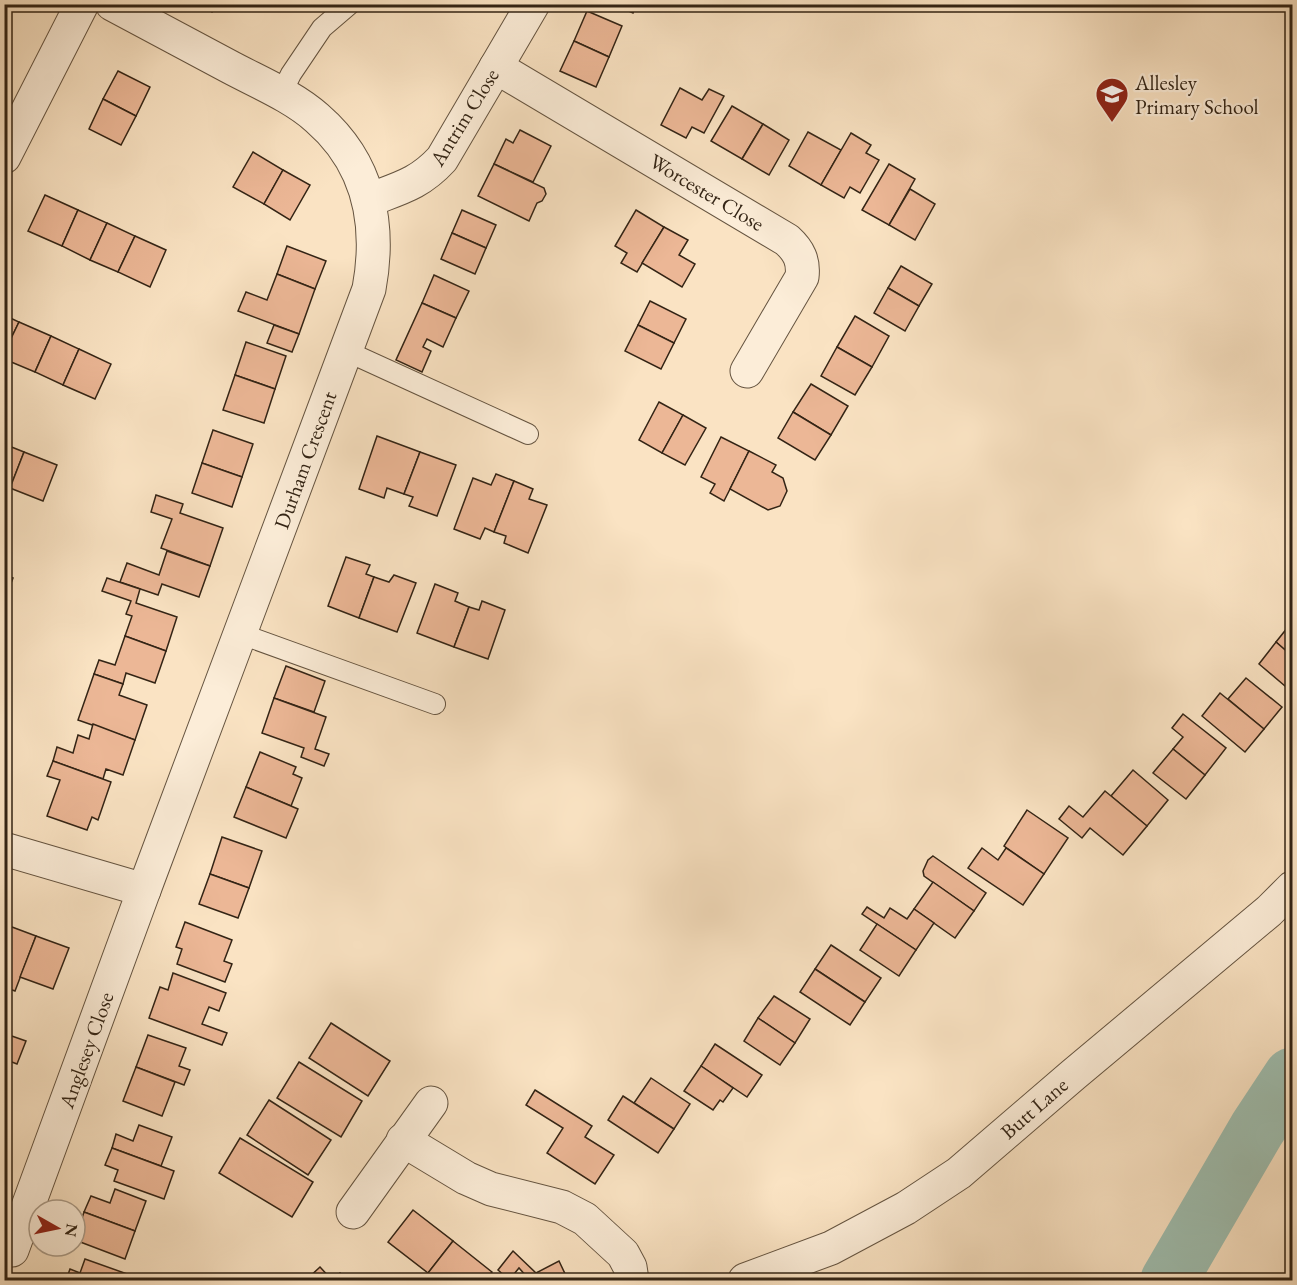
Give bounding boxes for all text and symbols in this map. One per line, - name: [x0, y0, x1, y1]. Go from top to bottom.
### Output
- street label: Antrim Close: [423, 63, 505, 172]
- place label: Allesley Primary School: [1134, 69, 1259, 120]
- school or university icon: Allesley Primary School: [1094, 76, 1130, 123]
- street label: Worcester Close: [645, 147, 769, 237]
- street label: Durham Crescent: [268, 387, 343, 533]
- street label: Anglesey Close: [52, 988, 119, 1113]
- street label: Butt Lane: [995, 1071, 1073, 1145]
- north arrow: [27, 1198, 87, 1258]
- text: N: [60, 1222, 83, 1238]

